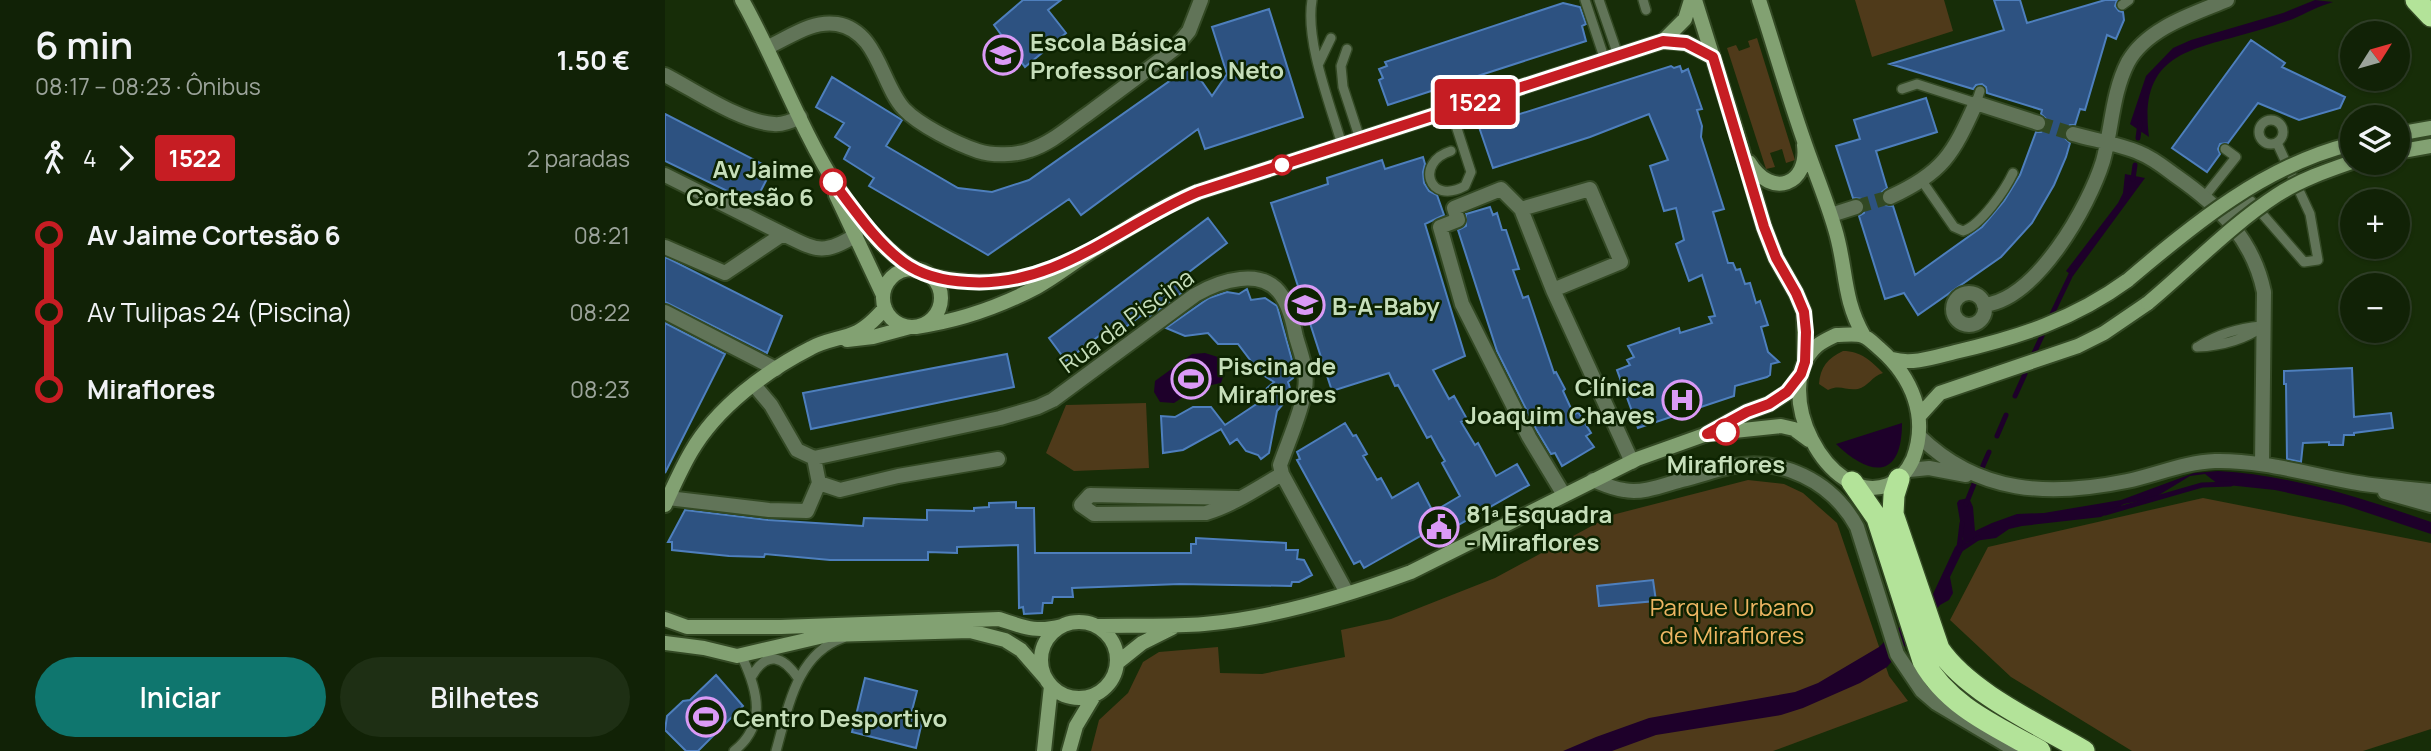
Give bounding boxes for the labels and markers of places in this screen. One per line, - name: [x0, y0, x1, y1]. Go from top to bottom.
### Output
- place label: Escola Básica Professor Carlos Neto: [1030, 25, 1284, 86]
- school or university icon: Escola Básica Professor Carlos Neto: [982, 34, 1024, 76]
- place label: Av Jaime Cortesão 6: [686, 152, 814, 213]
- unlabelled marker: [1272, 155, 1292, 175]
- marker: Av Jaime Cortesão 6: [820, 169, 846, 195]
- school or university icon: B-A-Baby: [1284, 284, 1326, 326]
- place label: B-A-Baby: [1332, 289, 1440, 322]
- place label: Piscina de Miraflores: [1218, 349, 1337, 410]
- sports icon: Piscina de Miraflores: [1170, 358, 1212, 400]
- place label: Clínica Joaquim Chaves: [1465, 370, 1655, 431]
- hospital icon: Clínica Joaquim Chaves: [1661, 379, 1703, 421]
- marker: Miraflores: [1713, 419, 1739, 445]
- place label: Miraflores: [1667, 447, 1785, 480]
- place label: 81ª Esquadra - Miraflores: [1466, 497, 1612, 558]
- public building icon: 81ª Esquadra - Miraflores: [1418, 506, 1460, 548]
- sports icon: Centro Desportivo: [685, 696, 727, 738]
- place label: Centro Desportivo: [733, 701, 947, 734]

